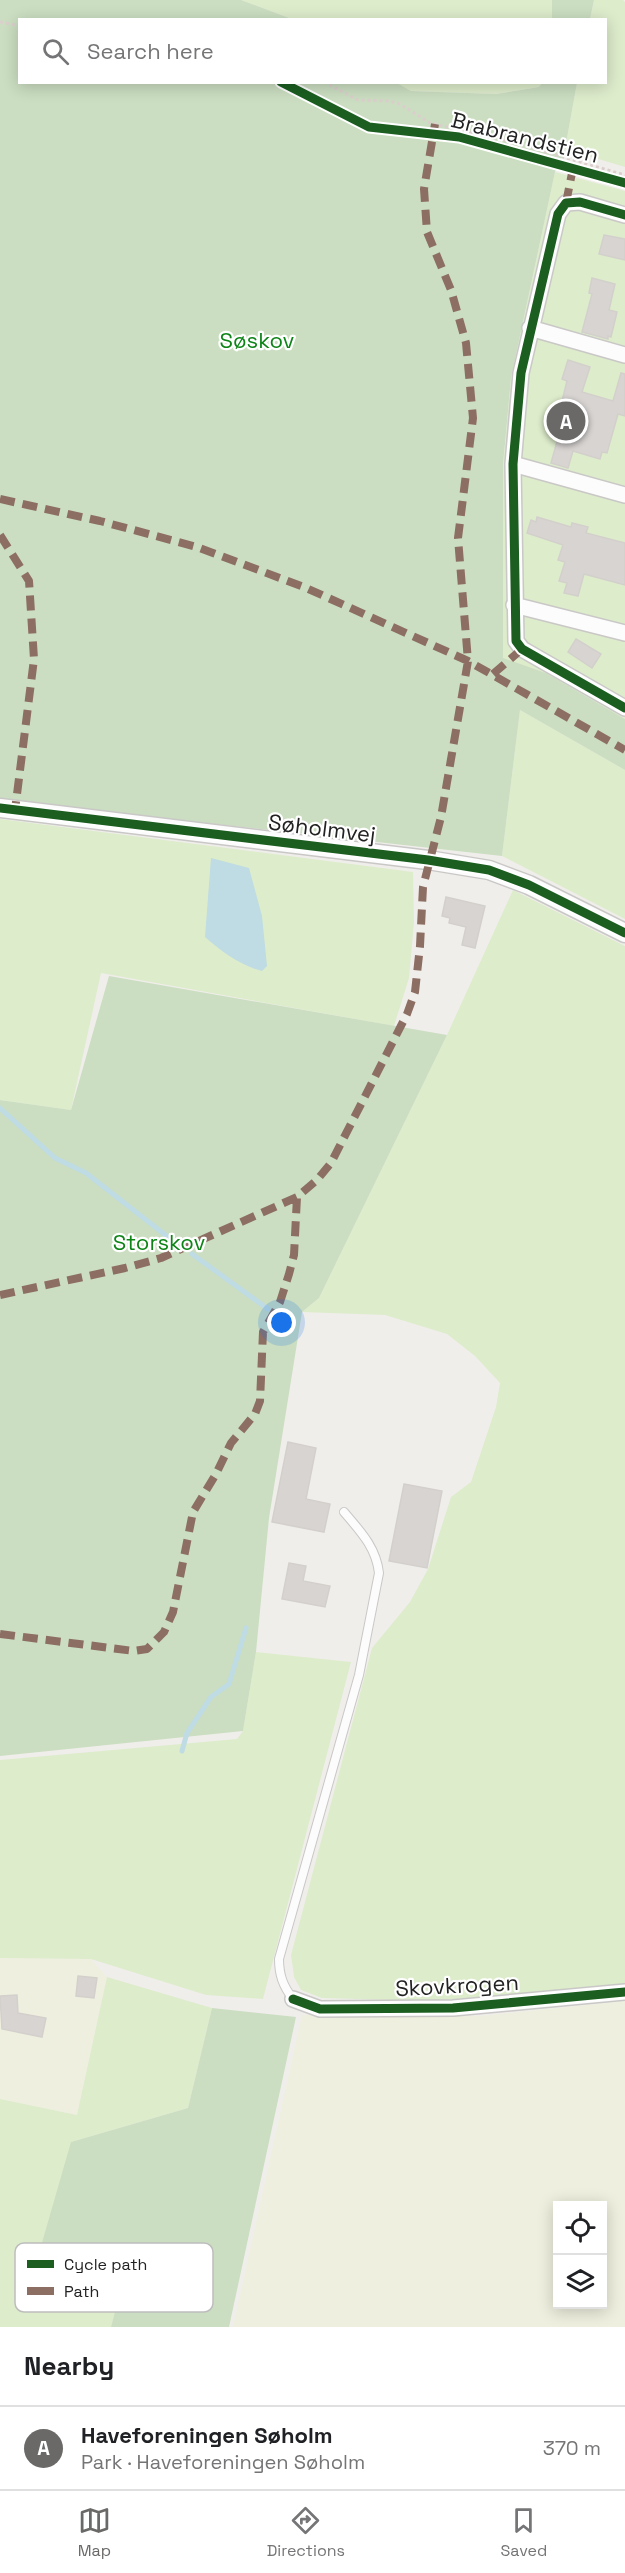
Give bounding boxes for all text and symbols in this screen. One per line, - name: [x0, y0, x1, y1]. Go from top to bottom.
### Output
- search box: [18, 18, 607, 84]
- icon: search: [39, 35, 72, 68]
- text: Search here: [87, 37, 214, 65]
- street label: Brabrandstien: [448, 105, 602, 169]
- park label: Søskov: [220, 326, 295, 354]
- pin: A: [546, 398, 586, 444]
- street label: Søholmvej: [267, 808, 377, 848]
- park label: Storskov: [113, 1228, 206, 1256]
- your location: [267, 1308, 296, 1337]
- street label: Skovkrogen: [394, 1968, 520, 2002]
- map controls: [553, 2201, 607, 2309]
- button: locate: [553, 2201, 607, 2255]
- legend: [15, 2243, 213, 2312]
- text: Cycle path: [64, 2254, 147, 2275]
- button: layers: [553, 2255, 607, 2309]
- text: Path: [64, 2281, 99, 2302]
- text: Nearby: [24, 2349, 114, 2383]
- text: Haveforeningen Søholm: [81, 2421, 333, 2449]
- text: A: [37, 2435, 50, 2461]
- text: 370 m: [543, 2435, 601, 2461]
- text: Park · Haveforeningen Søholm: [81, 2449, 365, 2475]
- tab: Map: [78, 2504, 111, 2561]
- tab: Directions: [267, 2504, 345, 2561]
- tab: Saved: [501, 2504, 547, 2561]

